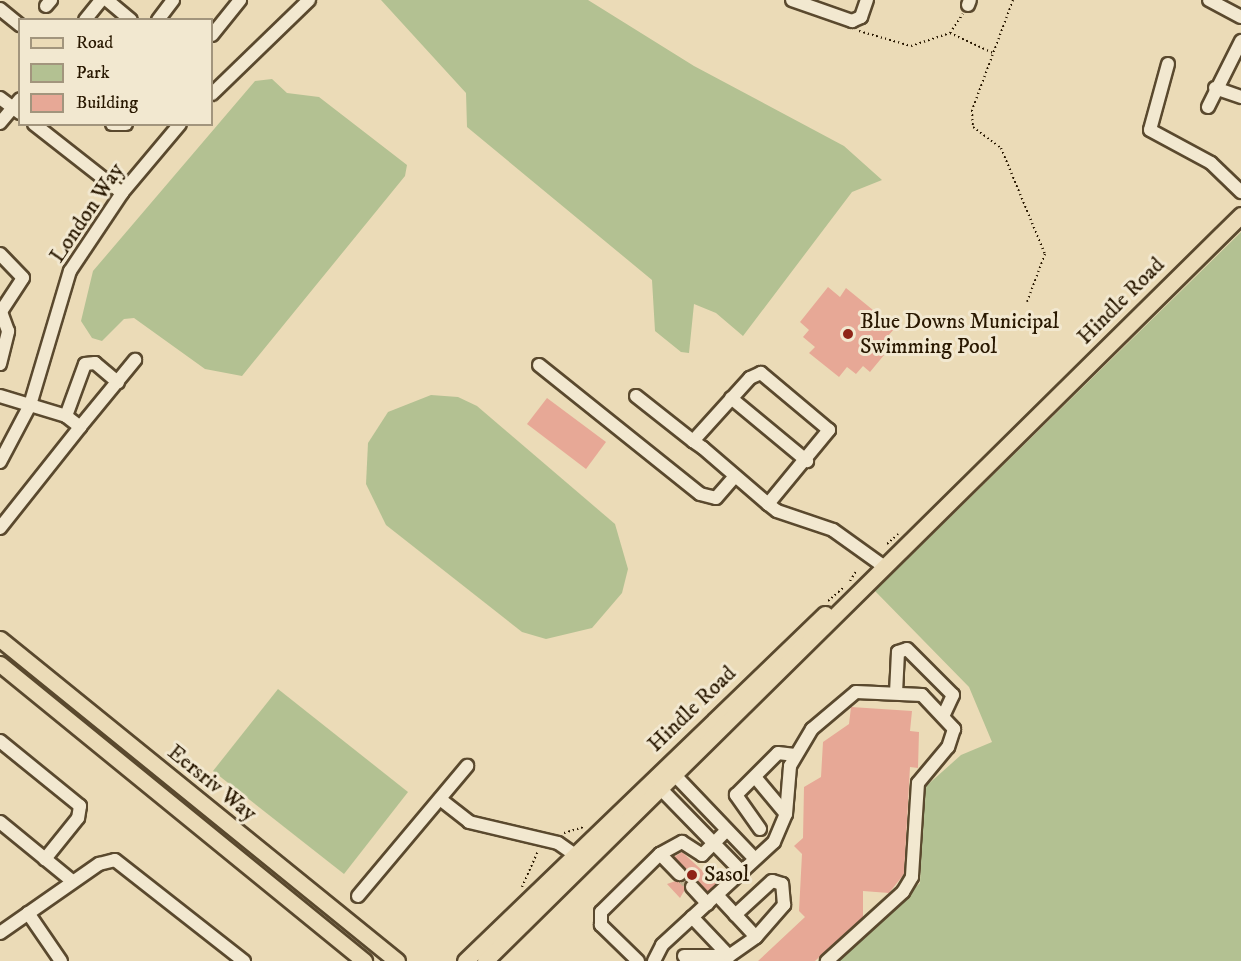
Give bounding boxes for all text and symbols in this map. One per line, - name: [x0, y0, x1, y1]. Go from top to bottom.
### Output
- legend: [18, 18, 213, 126]
- text: Road: [76, 32, 113, 54]
- text: Park: [76, 62, 110, 84]
- text: Building: [76, 92, 138, 114]
- street label: London Way: [44, 158, 130, 268]
- street label: Hindle Road: [1072, 252, 1170, 350]
- place label: Blue Downs Municipal Swimming Pool: [860, 308, 1059, 360]
- marker: Blue Downs Municipal Swimming Pool: [841, 327, 855, 341]
- street label: Hindle Road: [642, 660, 742, 758]
- street label: Eersriv Way: [162, 739, 262, 827]
- place label: Sasol: [704, 862, 749, 888]
- marker: Sasol: [685, 868, 699, 882]

